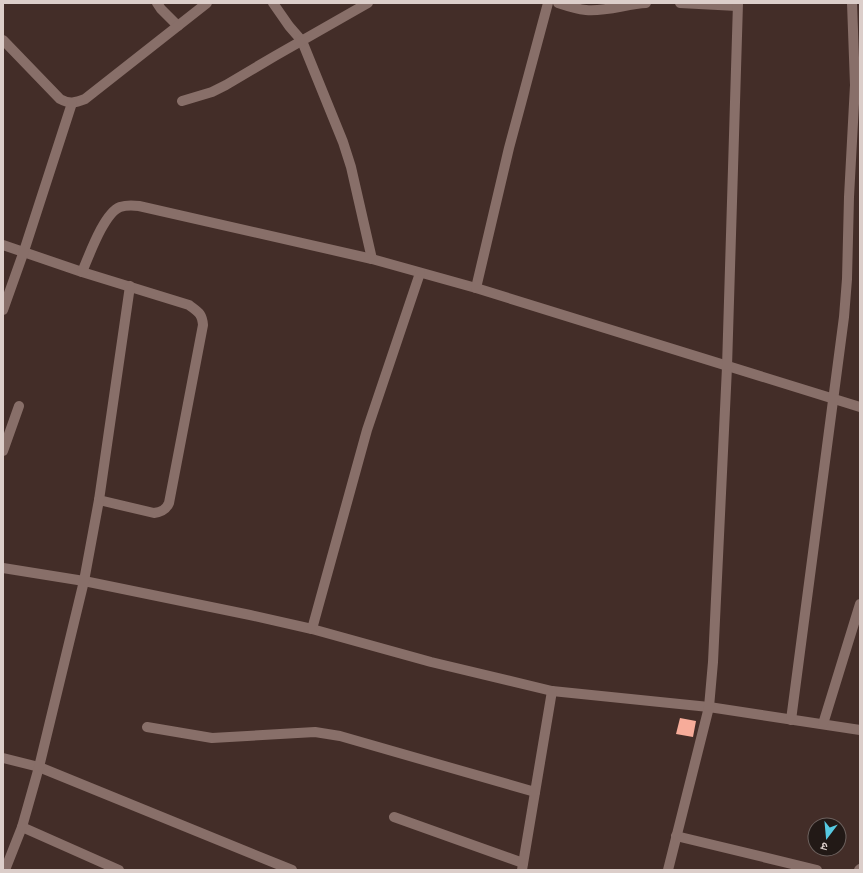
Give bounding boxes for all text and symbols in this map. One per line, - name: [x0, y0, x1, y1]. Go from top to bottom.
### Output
- north arrow: [807, 817, 847, 857]
- text: उ: [819, 840, 829, 854]

